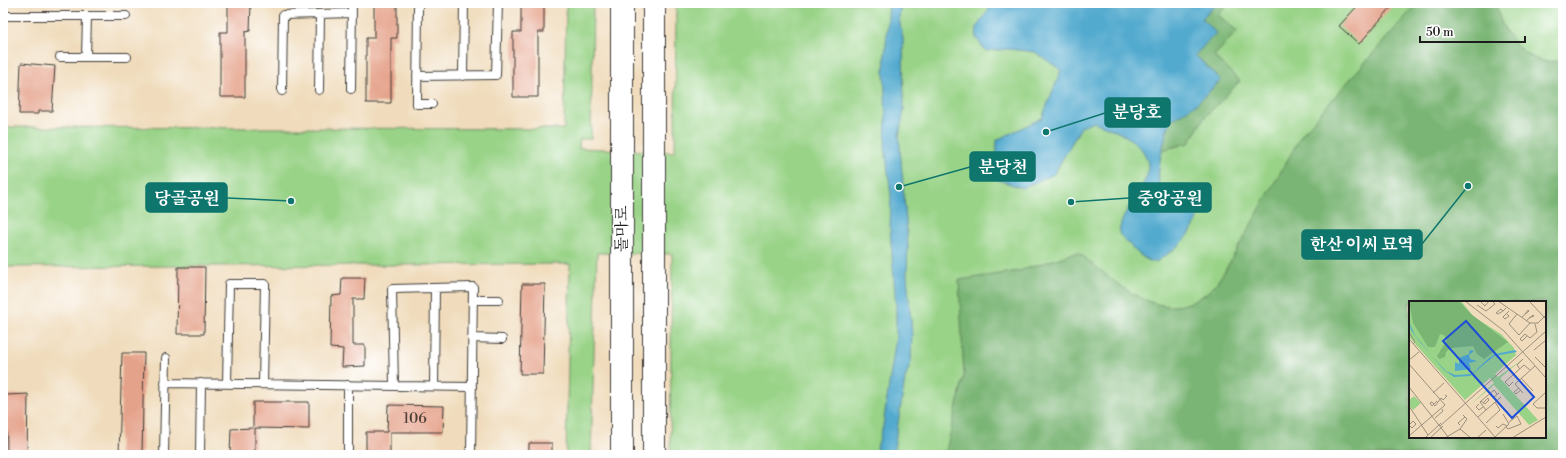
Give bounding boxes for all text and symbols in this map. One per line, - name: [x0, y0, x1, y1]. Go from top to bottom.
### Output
- scale bar: [1420, 18, 1525, 44]
- text: 50 m: [1426, 25, 1454, 40]
- callout: 분당호: [1105, 98, 1170, 127]
- text: 분당호: [1112, 102, 1162, 124]
- callout: 분당천: [970, 152, 1035, 181]
- text: 분당천: [978, 157, 1028, 179]
- callout: 당골공원: [146, 183, 227, 212]
- callout: 중앙공원: [1129, 183, 1211, 212]
- text: 당골공원: [154, 188, 220, 210]
- text: 중앙공원: [1137, 188, 1203, 210]
- street label: 돌마로: [612, 205, 632, 252]
- callout: 한산 이씨 묘역: [1302, 230, 1422, 259]
- text: 한산 이씨 묘역: [1310, 234, 1414, 256]
- inset map: [1409, 301, 1546, 438]
- house number: 106: [403, 410, 427, 428]

